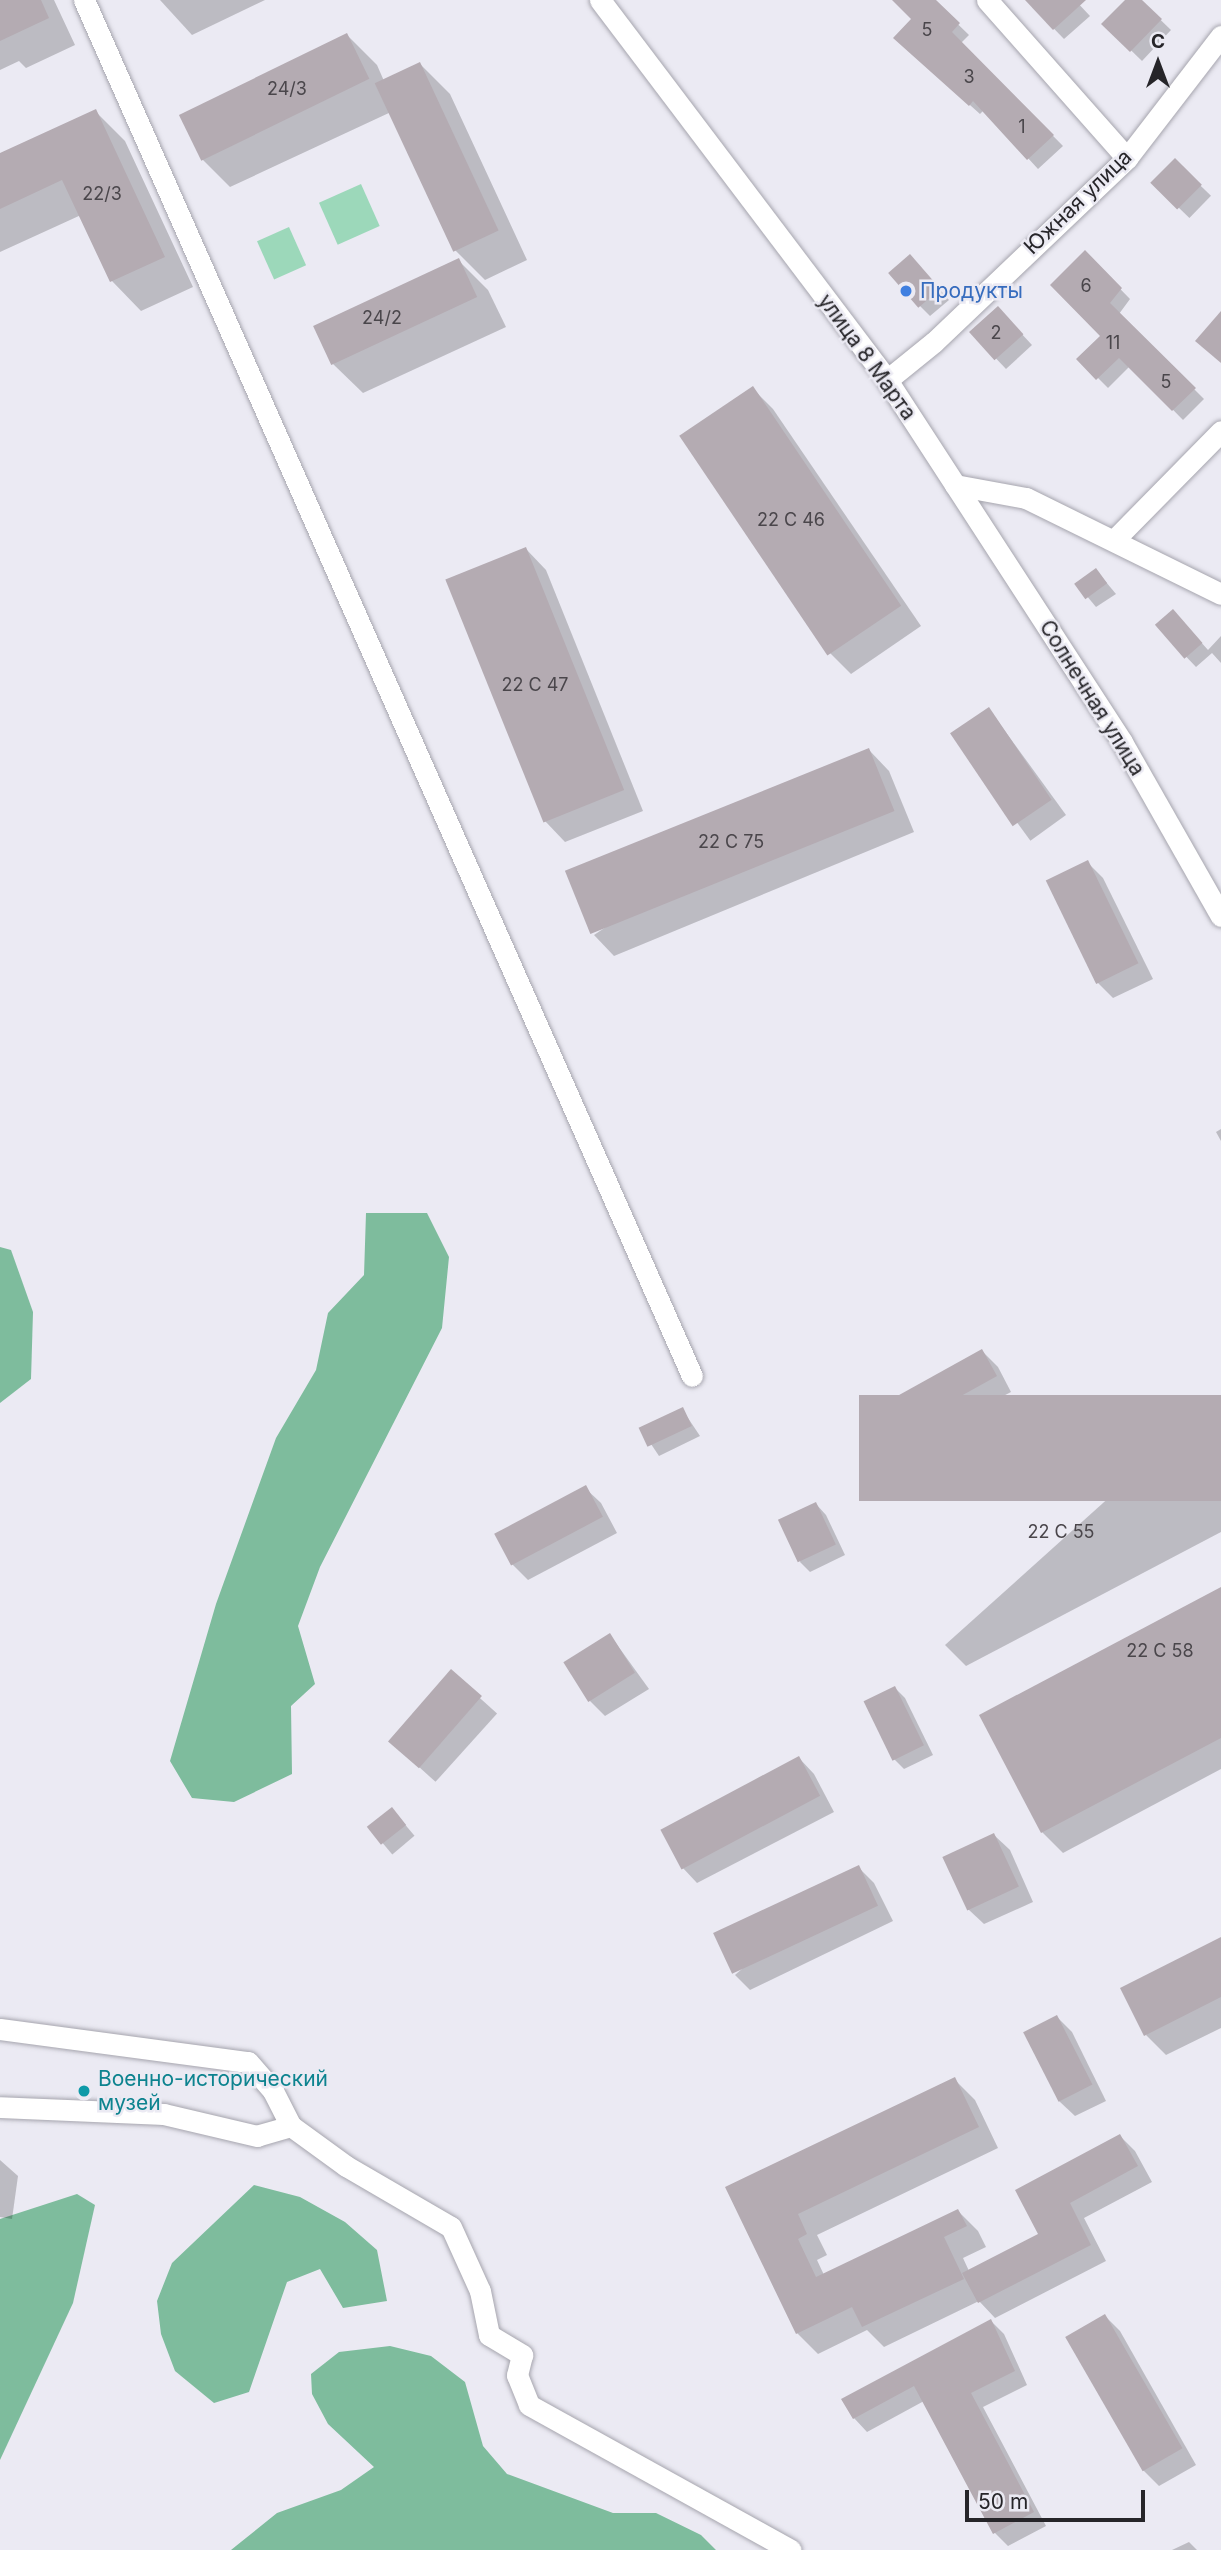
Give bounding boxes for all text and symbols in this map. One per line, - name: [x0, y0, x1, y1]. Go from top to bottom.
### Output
- house number: 5: [922, 19, 932, 41]
- north arrow: [1123, 28, 1193, 98]
- text: С: [1151, 30, 1165, 53]
- house number: 3: [963, 66, 975, 88]
- house number: 24/3: [267, 78, 307, 100]
- house number: 1: [1018, 116, 1026, 138]
- street label: Южная улица: [1019, 144, 1137, 260]
- house number: 22/3: [82, 183, 122, 205]
- house number: 6: [1080, 275, 1092, 297]
- place label: Продукты: [920, 278, 1023, 304]
- marker: Продукты: [898, 283, 914, 299]
- street label: улица 8 Марта: [813, 289, 921, 425]
- house number: 24/2: [362, 307, 402, 329]
- house number: 2: [991, 322, 1001, 344]
- house number: 11: [1106, 332, 1120, 354]
- house number: 5: [1161, 371, 1171, 393]
- house number: 22 С 46: [757, 509, 825, 531]
- street label: Солнечная улица: [1034, 616, 1150, 780]
- house number: 22 С 47: [501, 674, 569, 696]
- house number: 22 С 75: [698, 831, 764, 853]
- house number: 22 С 55: [1027, 1521, 1095, 1543]
- house number: 22 С 58: [1126, 1640, 1194, 1662]
- place label: Военно-исторический музей: [98, 2066, 328, 2116]
- marker: Военно-исторический музей: [76, 2083, 92, 2099]
- scale bar: [969, 2476, 1149, 2520]
- text: 50 m: [978, 2489, 1028, 2514]

